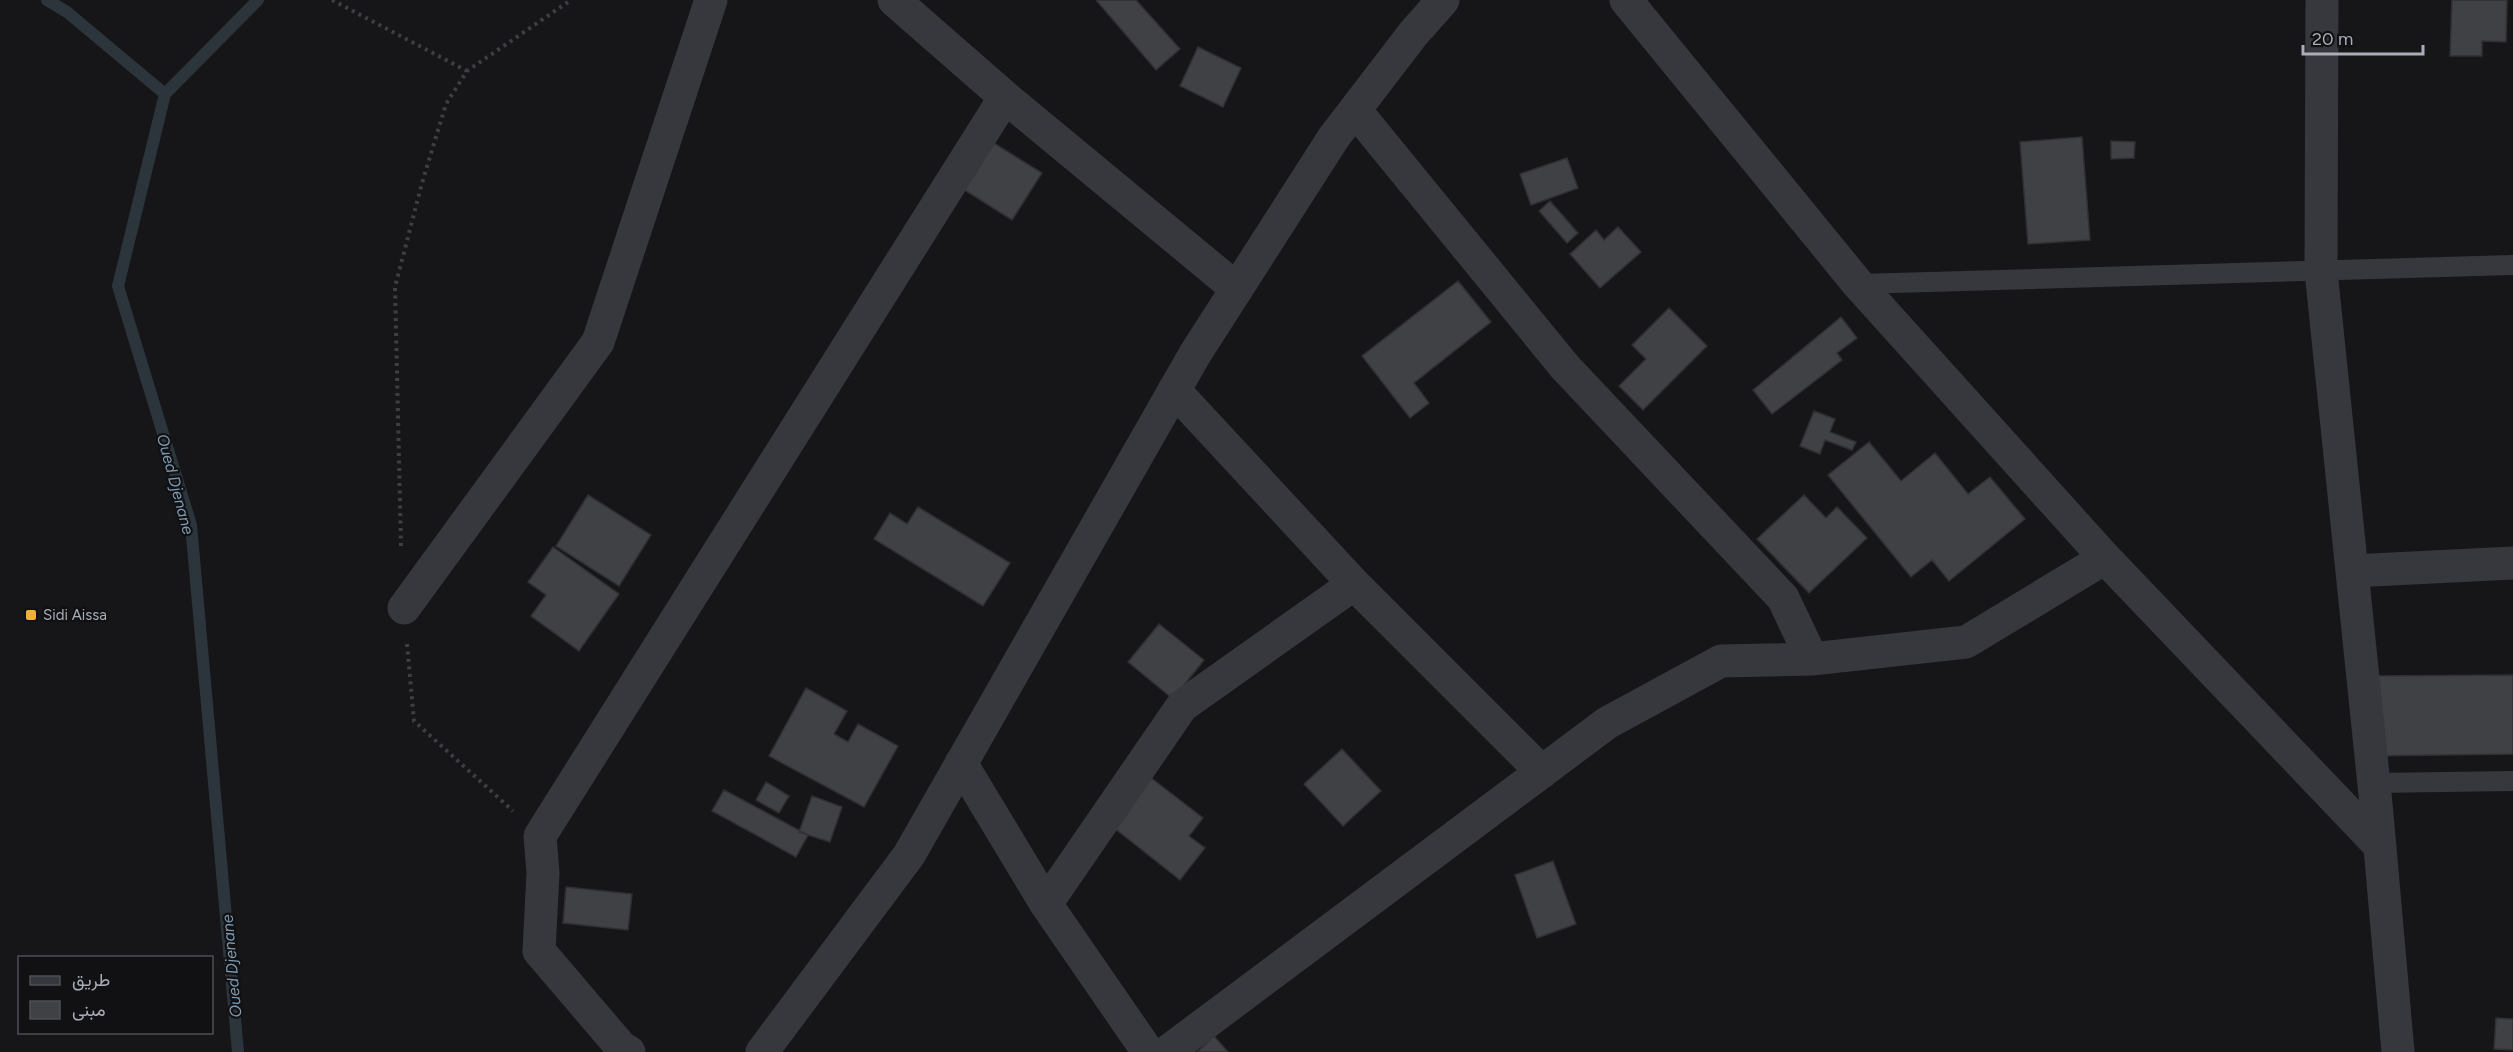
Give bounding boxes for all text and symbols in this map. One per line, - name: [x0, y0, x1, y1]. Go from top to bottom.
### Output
- scale bar: [2303, 18, 2423, 56]
- text: 20 m: [2312, 28, 2353, 50]
- water label: Oued Djenane: [153, 432, 198, 537]
- place label: Sidi Aissa: [43, 606, 107, 624]
- marker: Sidi Aissa: [24, 608, 38, 622]
- water label: Oued Djenane: [218, 913, 245, 1018]
- legend: [18, 956, 213, 1034]
- text: طريق: [72, 969, 110, 991]
- text: مبنى: [72, 999, 106, 1021]

